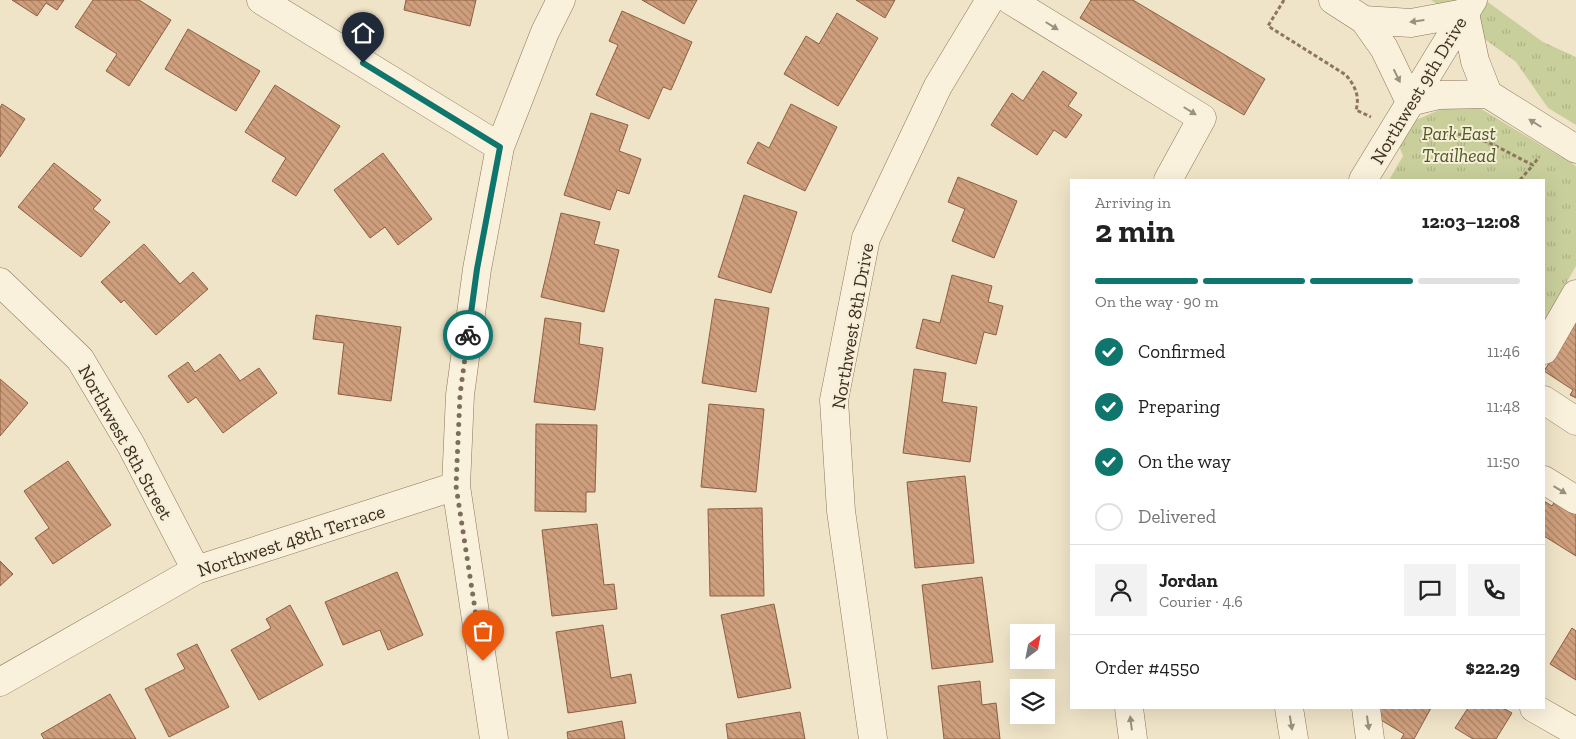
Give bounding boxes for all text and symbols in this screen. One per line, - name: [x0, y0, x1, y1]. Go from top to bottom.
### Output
- pin: [342, 12, 384, 63]
- street label: Northwest 9th Drive: [1365, 12, 1472, 168]
- one-way arrow: [1408, 18, 1424, 26]
- icon: home: [349, 19, 377, 47]
- one-way arrow: [1045, 21, 1058, 30]
- one-way arrow: [1393, 69, 1401, 83]
- one-way arrow: [1184, 106, 1197, 115]
- one-way arrow: [1528, 118, 1541, 128]
- park label: Park East Trailhead: [1422, 122, 1496, 167]
- text: Arriving in: [1095, 193, 1171, 212]
- text: 12:03–12:08: [1422, 210, 1520, 233]
- text: 2 min: [1095, 212, 1175, 250]
- street label: Northwest 8th Drive: [827, 241, 878, 411]
- text: On the way · 90 m: [1095, 292, 1219, 311]
- courier: [443, 310, 493, 360]
- icon: bike: [454, 321, 482, 349]
- icon: check: [1095, 338, 1123, 366]
- text: Confirmed: [1138, 340, 1225, 363]
- text: 11:46: [1487, 342, 1520, 361]
- street label: Northwest 8th Street: [73, 361, 178, 524]
- icon: check: [1095, 393, 1123, 421]
- text: Preparing: [1138, 395, 1220, 418]
- text: 11:48: [1487, 397, 1520, 416]
- icon: check: [1095, 448, 1123, 476]
- text: On the way: [1138, 450, 1231, 473]
- text: 11:50: [1487, 452, 1520, 471]
- one-way arrow: [1553, 485, 1566, 494]
- street label: Northwest 48th Terrace: [194, 499, 388, 582]
- text: Delivered: [1138, 505, 1216, 528]
- button: person: [1095, 564, 1147, 616]
- button: chat: [1404, 564, 1456, 616]
- button: phone: [1468, 564, 1520, 616]
- text: Jordan: [1159, 569, 1218, 592]
- text: Courier · 4.6: [1159, 592, 1243, 611]
- pin: [462, 610, 504, 661]
- icon: bag: [469, 617, 497, 645]
- north arrow: [1010, 624, 1055, 669]
- map controls: [1010, 624, 1055, 724]
- text: Order #4550: [1095, 656, 1200, 679]
- text: $22.29: [1466, 656, 1520, 679]
- button: layers: [1010, 679, 1055, 724]
- one-way arrow: [1127, 715, 1135, 731]
- one-way arrow: [1288, 716, 1296, 732]
- one-way arrow: [1364, 716, 1372, 732]

